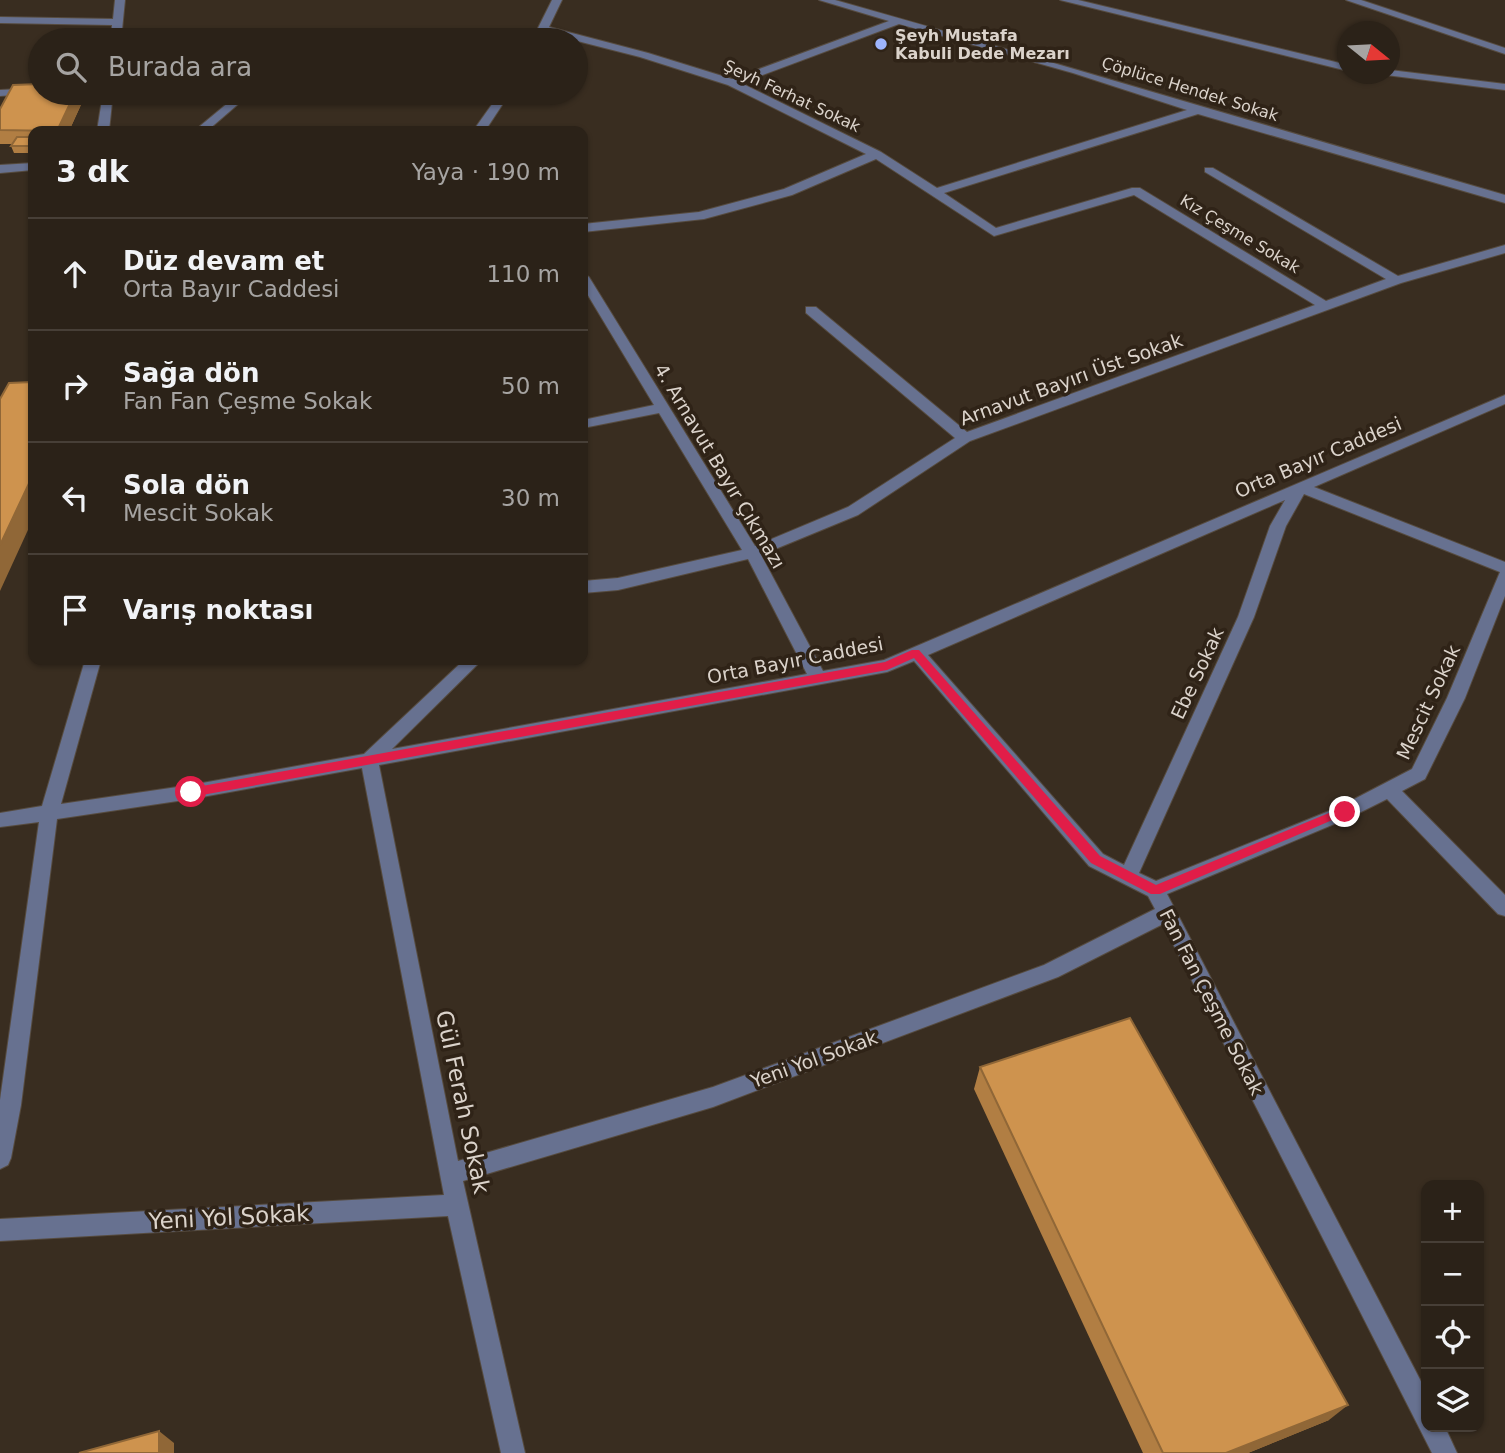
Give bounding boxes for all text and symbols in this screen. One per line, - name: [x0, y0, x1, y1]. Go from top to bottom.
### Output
- north arrow: [1337, 21, 1400, 84]
- place label: Şeyh Mustafa Kabuli Dede Mezarı: [895, 26, 1070, 63]
- search box: [28, 28, 588, 105]
- marker: Şeyh Mustafa Kabuli Dede Mezarı: [873, 36, 889, 52]
- icon: search: [52, 48, 90, 86]
- text: Burada ara: [108, 52, 252, 82]
- street label: Çöplüce Hendek Sokak: [1099, 53, 1281, 125]
- street label: Şeyh Ferhat Sokak: [721, 56, 864, 136]
- text: 3 dk: [56, 154, 129, 189]
- text: Yaya · 190 m: [412, 159, 560, 185]
- street label: Kız Çeşme Sokak: [1177, 191, 1304, 278]
- text: Düz devam et: [123, 246, 324, 276]
- icon: ahead: [56, 255, 94, 293]
- text: 110 m: [486, 261, 560, 287]
- text: Orta Bayır Caddesi: [123, 276, 340, 302]
- street label: Arnavut Bayırı Üst Sokak: [957, 328, 1185, 430]
- text: Sağa dön: [123, 358, 259, 388]
- street label: 4. Arnavut Bayır Çıkmazı: [650, 360, 790, 572]
- icon: right: [56, 367, 94, 405]
- text: 50 m: [501, 373, 560, 399]
- text: Fan Fan Çeşme Sokak: [123, 388, 372, 414]
- street label: Orta Bayır Caddesi: [1231, 412, 1405, 502]
- text: Sola dön: [123, 470, 250, 500]
- icon: left: [56, 479, 94, 517]
- text: 30 m: [501, 485, 560, 511]
- text: Mescit Sokak: [123, 500, 273, 526]
- icon: arrive: [56, 591, 94, 629]
- text: Varış noktası: [123, 595, 314, 625]
- street label: Ebe Sokak: [1166, 624, 1228, 722]
- street label: Orta Bayır Caddesi: [705, 632, 885, 688]
- street label: Mescit Sokak: [1392, 641, 1464, 763]
- route start: [175, 776, 206, 807]
- route end: [1329, 796, 1360, 827]
- street label: Fan Fan Çeşme Sokak: [1155, 905, 1269, 1099]
- street label: Gül Ferah Sokak: [431, 1008, 495, 1197]
- street label: Yeni Yol Sokak: [747, 1026, 880, 1092]
- map controls: [1421, 1180, 1484, 1432]
- button: +: [1421, 1180, 1484, 1243]
- street label: Yeni Yol Sokak: [147, 1200, 311, 1234]
- button: −: [1421, 1243, 1484, 1306]
- button: locate: [1421, 1306, 1484, 1369]
- button: layers: [1421, 1369, 1484, 1432]

